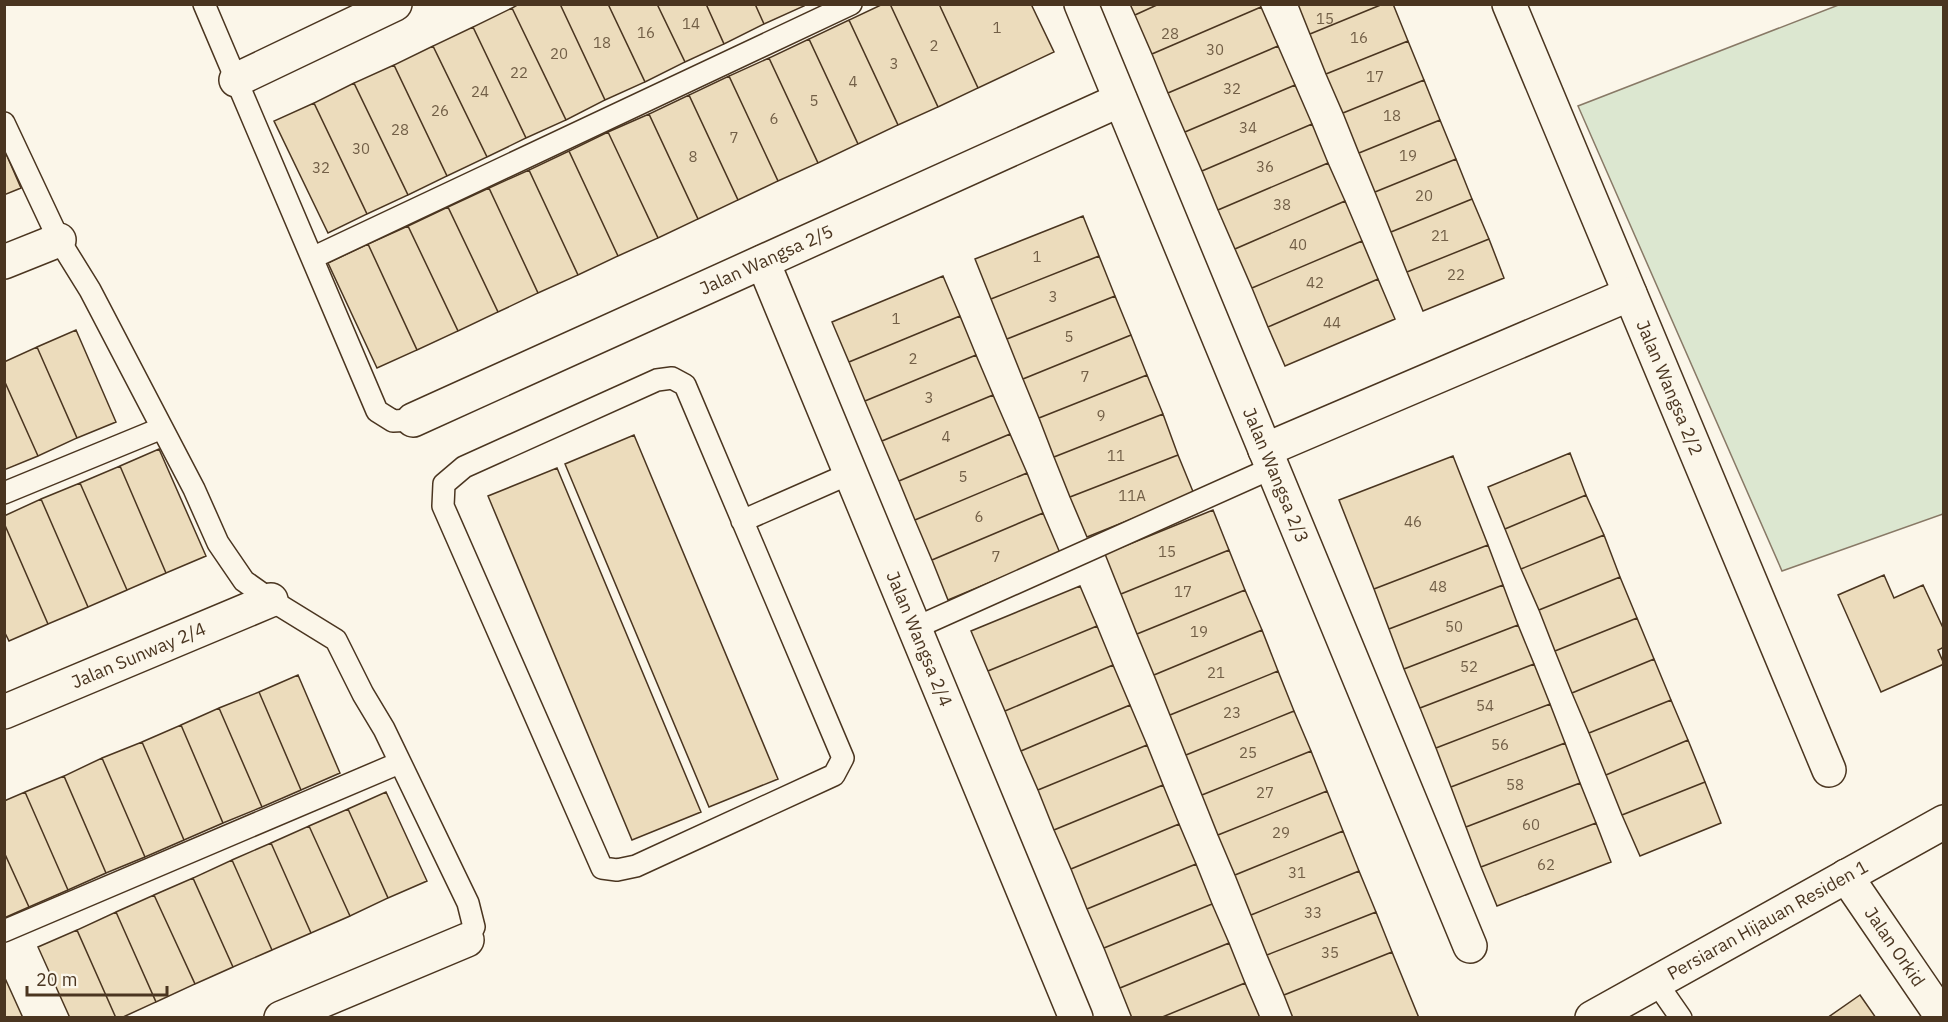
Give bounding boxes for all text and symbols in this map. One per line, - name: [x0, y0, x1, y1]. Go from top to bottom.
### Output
- house number: 15: [1316, 9, 1334, 28]
- house number: 14: [682, 14, 700, 33]
- house number: 1: [992, 18, 1002, 37]
- house number: 16: [637, 23, 655, 42]
- house number: 28: [1161, 24, 1179, 43]
- house number: 16: [1350, 28, 1368, 47]
- house number: 18: [593, 33, 611, 52]
- house number: 2: [929, 36, 939, 55]
- house number: 30: [1206, 40, 1224, 59]
- house number: 20: [550, 44, 568, 63]
- house number: 3: [889, 54, 899, 73]
- house number: 22: [510, 63, 528, 82]
- house number: 17: [1366, 67, 1384, 86]
- house number: 4: [848, 72, 858, 91]
- house number: 32: [1223, 79, 1241, 98]
- house number: 24: [471, 82, 489, 101]
- house number: 5: [809, 91, 819, 110]
- house number: 26: [431, 101, 449, 120]
- house number: 18: [1383, 106, 1401, 125]
- house number: 6: [769, 109, 779, 128]
- house number: 34: [1239, 118, 1257, 137]
- house number: 28: [391, 120, 409, 139]
- house number: 7: [729, 128, 739, 147]
- house number: 30: [352, 139, 370, 158]
- house number: 19: [1399, 146, 1417, 165]
- house number: 8: [688, 147, 698, 166]
- house number: 36: [1256, 157, 1274, 176]
- house number: 32: [312, 158, 330, 177]
- house number: 20: [1415, 186, 1433, 205]
- house number: 38: [1273, 195, 1291, 214]
- street label: Jalan Wangsa 2/5: [696, 219, 837, 300]
- house number: 21: [1431, 226, 1449, 245]
- house number: 40: [1289, 235, 1307, 254]
- house number: 1: [1032, 247, 1042, 266]
- house number: 22: [1447, 265, 1465, 284]
- house number: 42: [1306, 273, 1324, 292]
- house number: 3: [1048, 287, 1058, 306]
- house number: 1: [891, 309, 901, 328]
- house number: 44: [1323, 313, 1341, 332]
- street label: Jalan Wangsa 2/2: [1631, 317, 1708, 459]
- house number: 5: [1064, 327, 1074, 346]
- house number: 2: [908, 349, 918, 368]
- house number: 7: [1080, 367, 1090, 386]
- house number: 3: [924, 388, 934, 407]
- street label: Jalan Wangsa 2/3: [1238, 404, 1314, 546]
- house number: 9: [1096, 406, 1106, 425]
- house number: 4: [941, 427, 951, 446]
- house number: 11: [1107, 446, 1125, 465]
- house number: 5: [958, 467, 968, 486]
- house number: 11A: [1118, 486, 1146, 505]
- house number: 6: [974, 507, 984, 526]
- house number: 46: [1404, 512, 1422, 531]
- house number: 15: [1158, 542, 1176, 561]
- house number: 7: [991, 547, 1001, 566]
- street label: Jalan Wangsa 2/4: [881, 568, 958, 710]
- house number: 48: [1429, 577, 1447, 596]
- house number: 17: [1174, 582, 1192, 601]
- street label: Jalan Sunway 2/4: [68, 617, 209, 693]
- house number: 50: [1445, 617, 1463, 636]
- house number: 19: [1190, 622, 1208, 641]
- house number: 52: [1460, 657, 1478, 676]
- house number: 21: [1207, 663, 1225, 682]
- house number: 54: [1476, 696, 1494, 715]
- house number: 23: [1223, 703, 1241, 722]
- house number: 56: [1491, 735, 1509, 754]
- house number: 25: [1239, 743, 1257, 762]
- house number: 58: [1506, 775, 1524, 794]
- house number: 27: [1256, 783, 1274, 802]
- house number: 60: [1522, 815, 1540, 834]
- house number: 29: [1272, 823, 1290, 842]
- house number: 62: [1537, 855, 1555, 874]
- street label: Persiaran Hijauan Residen 1: [1663, 855, 1872, 985]
- house number: 31: [1288, 863, 1306, 882]
- street label: Jalan Orkid: [1860, 902, 1930, 991]
- house number: 33: [1304, 903, 1322, 922]
- house number: 35: [1321, 943, 1339, 962]
- scale bar: [27, 959, 166, 997]
- text: 20 m: [36, 968, 78, 991]

